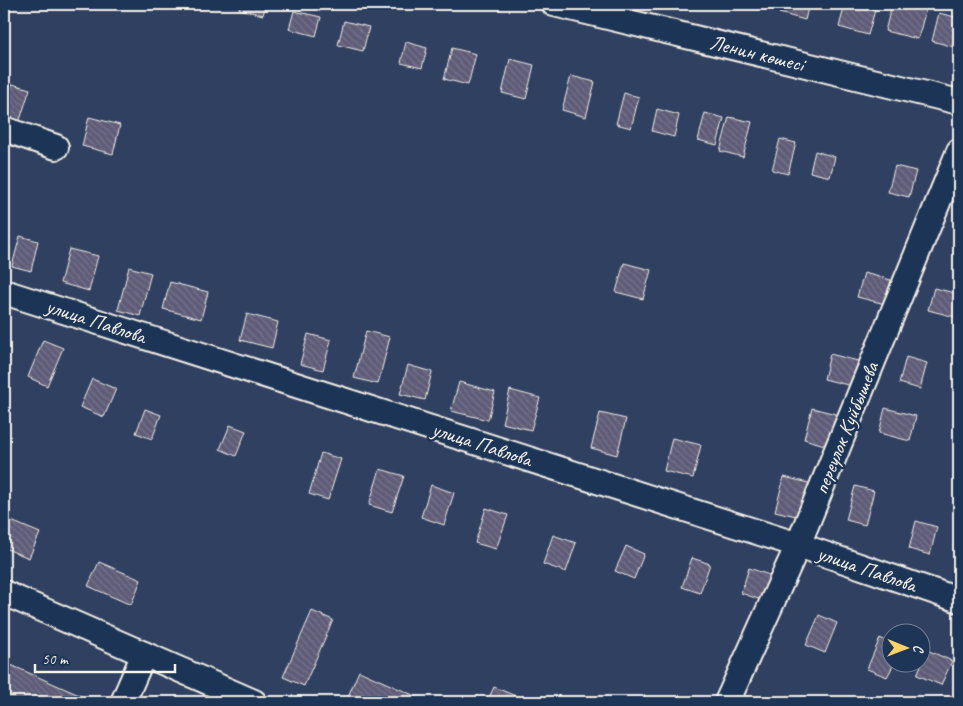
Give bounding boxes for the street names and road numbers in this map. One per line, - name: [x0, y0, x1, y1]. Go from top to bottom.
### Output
- street label: Ленин көшесі: [707, 29, 810, 78]
- street label: улица Павлова: [41, 292, 151, 350]
- street label: переулок Куйбышева: [808, 357, 885, 498]
- street label: улица Павлова: [427, 415, 537, 473]
- street label: улица Павлова: [812, 539, 922, 599]

